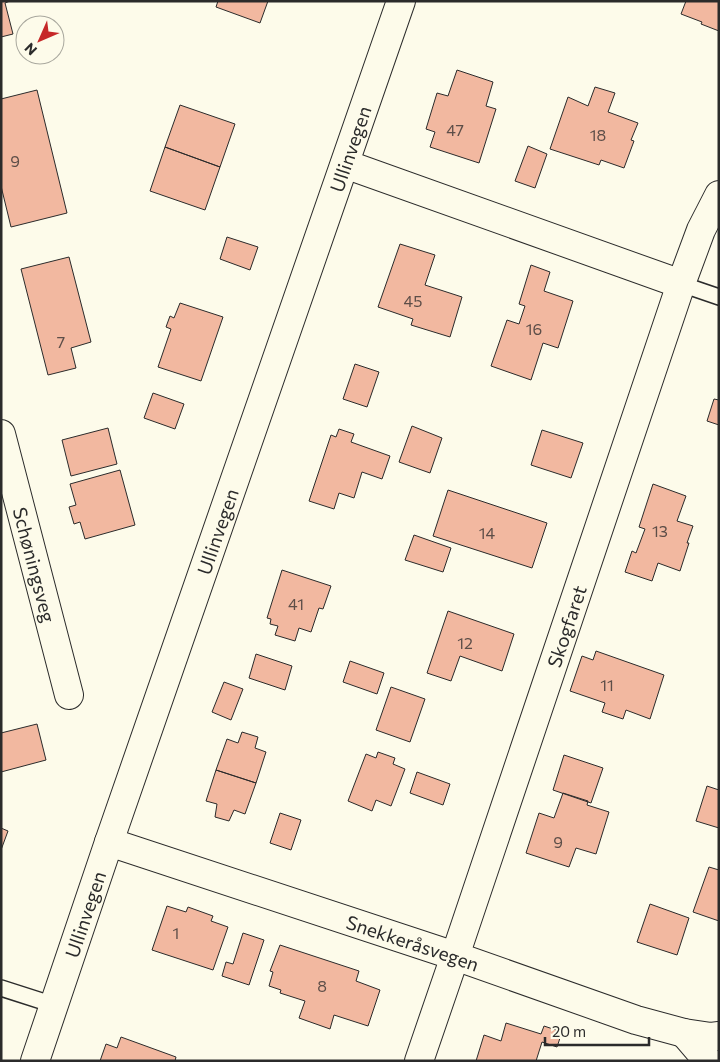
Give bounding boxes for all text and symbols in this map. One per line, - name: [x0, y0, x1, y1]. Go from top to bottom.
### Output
- north arrow: [15, 15, 65, 65]
- text: N: [21, 40, 40, 59]
- street label: Ullinvegen: [324, 103, 375, 195]
- house number: 47: [446, 120, 464, 139]
- house number: 18: [590, 125, 606, 144]
- house number: 9: [10, 151, 20, 170]
- house number: 45: [404, 291, 422, 310]
- house number: 16: [526, 319, 542, 338]
- house number: 7: [57, 332, 65, 351]
- street label: Ullinvegen: [191, 485, 242, 577]
- street label: Schøningsveg: [9, 505, 61, 625]
- house number: 13: [652, 521, 668, 540]
- house number: 14: [479, 523, 496, 542]
- street label: Skogfaret: [541, 582, 590, 670]
- house number: 41: [288, 594, 304, 613]
- house number: 12: [457, 633, 473, 652]
- house number: 11: [600, 675, 614, 694]
- house number: 9: [553, 832, 563, 851]
- street label: Ullinvegen: [59, 868, 110, 960]
- street label: Snekkeråsvegen: [344, 910, 482, 975]
- house number: 1: [173, 923, 179, 942]
- house number: 8: [317, 976, 327, 995]
- scale bar: [545, 1014, 649, 1046]
- text: 20 m: [552, 1022, 586, 1040]

